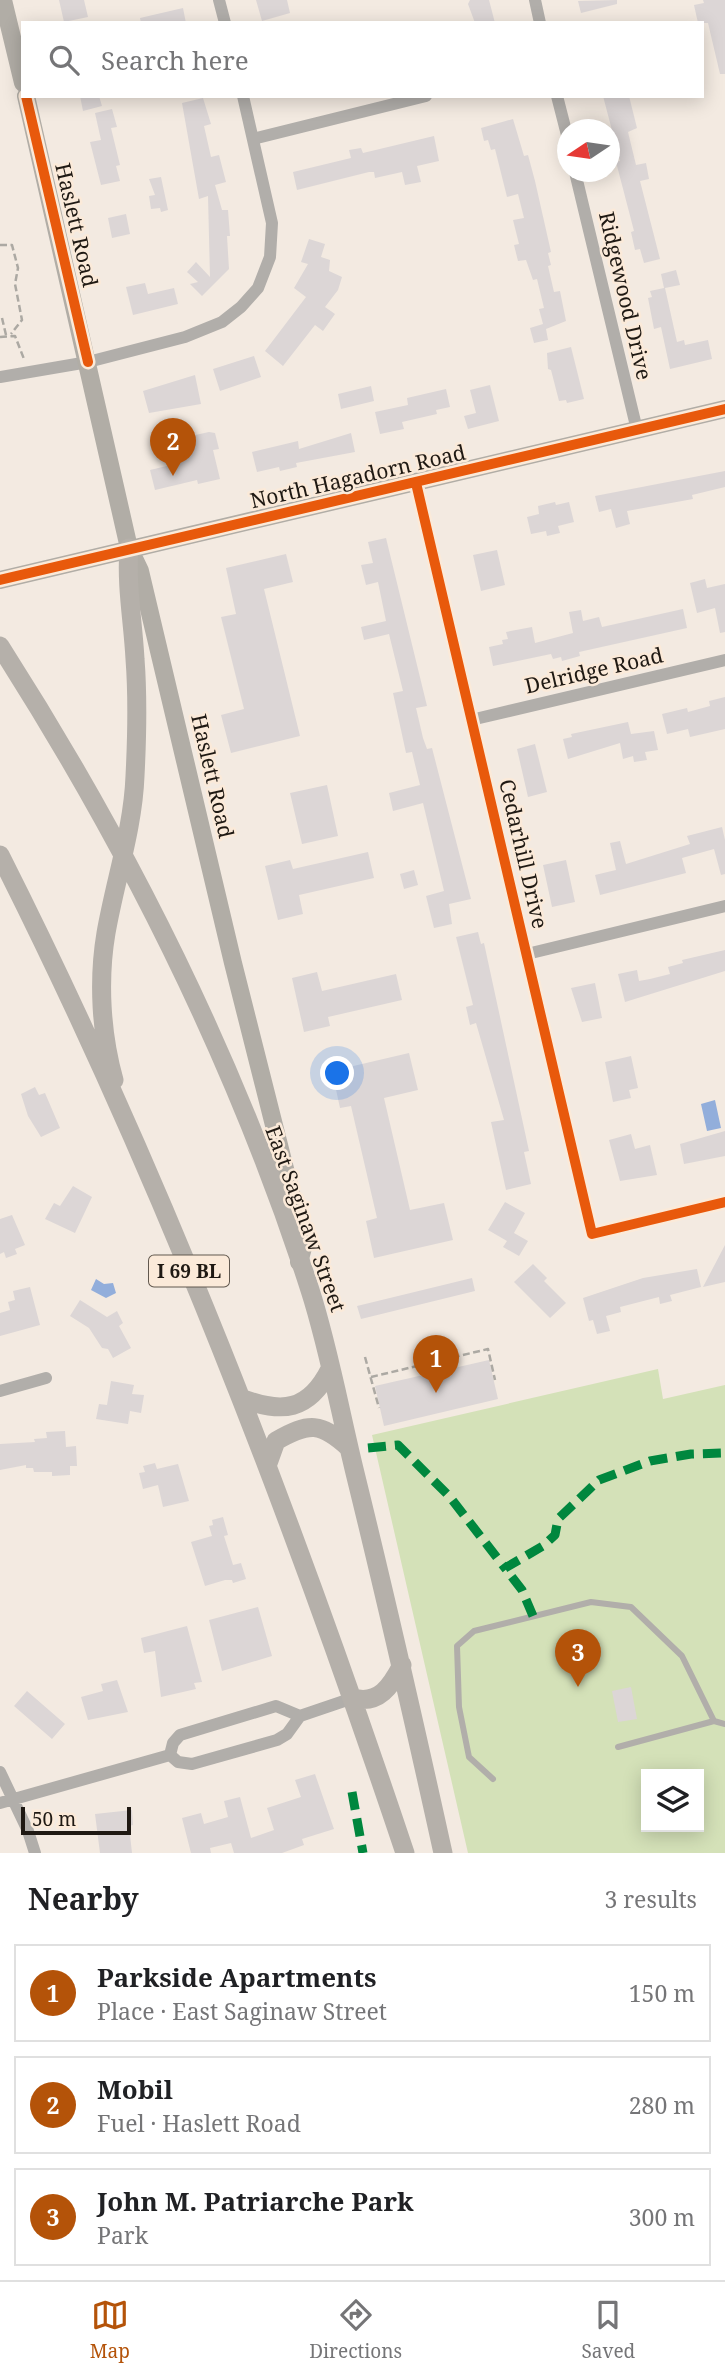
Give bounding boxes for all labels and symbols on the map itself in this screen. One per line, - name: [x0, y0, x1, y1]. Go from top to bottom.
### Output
- north arrow: [557, 119, 620, 182]
- street label: Haslett Road: [49, 160, 105, 290]
- street label: Ridgewood Drive: [593, 209, 659, 383]
- pin: 2: [150, 418, 196, 476]
- street label: North Hagadorn Road: [247, 438, 468, 514]
- street label: Delridge Road: [522, 640, 666, 700]
- street label: Haslett Road: [185, 711, 241, 841]
- street label: Cedarhill Drive: [493, 776, 555, 931]
- your location: [320, 1056, 354, 1090]
- street label: East Saginaw Street: [259, 1122, 353, 1316]
- road number: I 69 BL: [149, 1256, 229, 1287]
- pin: 1: [413, 1335, 459, 1393]
- pin: 3: [555, 1629, 601, 1687]
- scale bar: [21, 1804, 131, 1836]

